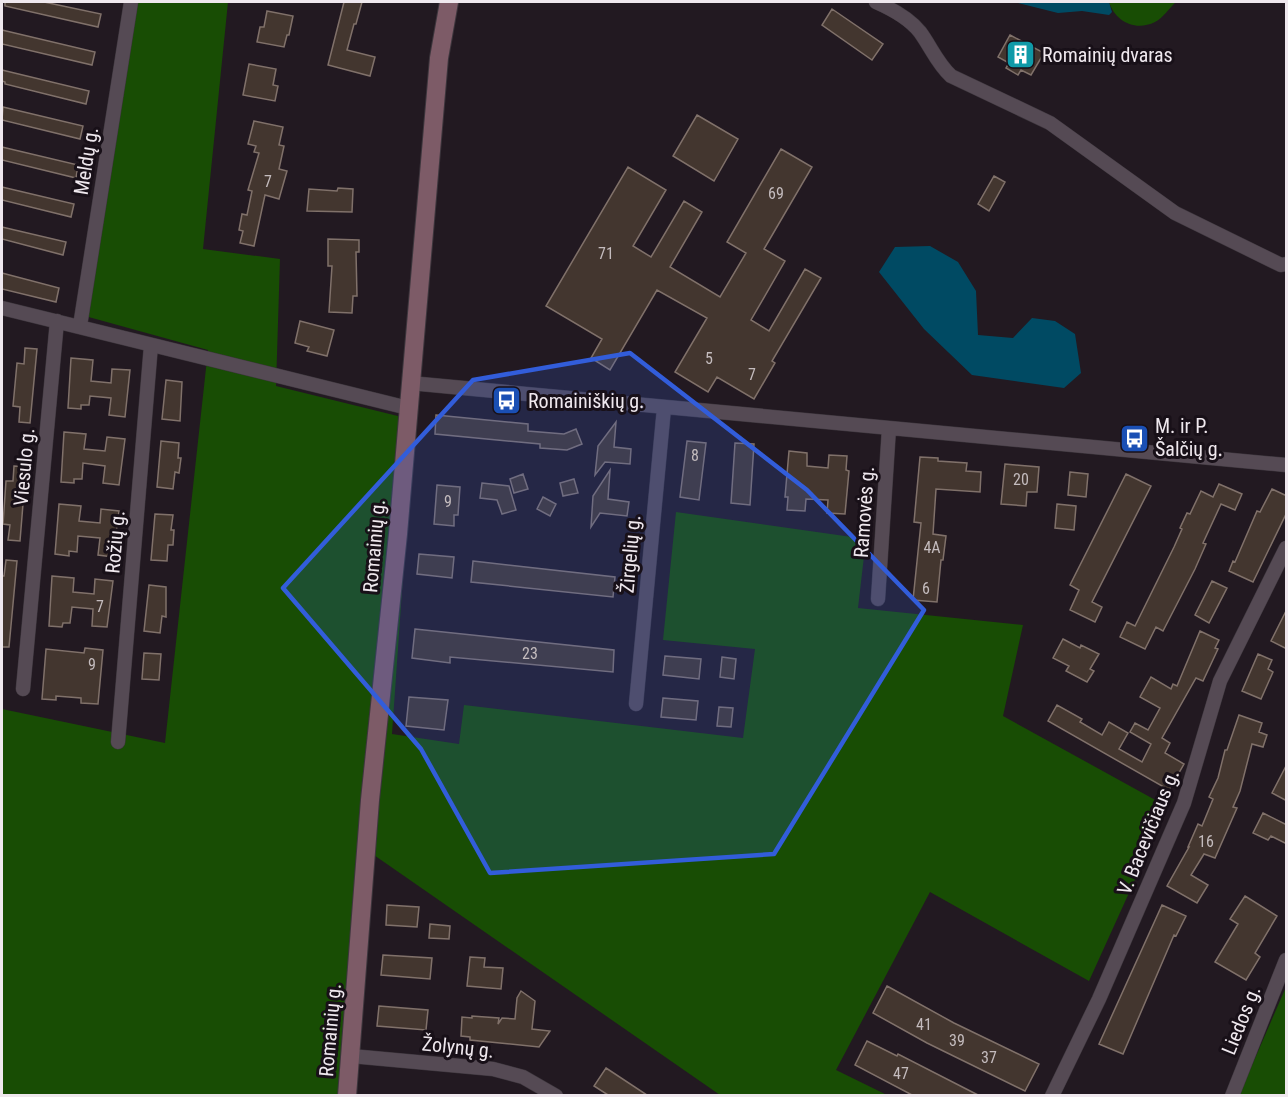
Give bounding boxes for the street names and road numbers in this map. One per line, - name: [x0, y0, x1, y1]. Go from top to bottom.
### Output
- street label: Meldų g.: [69, 125, 103, 197]
- street label: Viesulo g.: [9, 427, 39, 507]
- street label: Ramovės g.: [849, 465, 879, 559]
- street label: Romainių g.: [358, 498, 390, 594]
- street label: Rožių g.: [100, 509, 130, 575]
- street label: Žirgelių g.: [615, 514, 645, 594]
- street label: V. Bacevičiaus g.: [1112, 766, 1184, 898]
- street label: Romainių g.: [314, 982, 346, 1078]
- street label: Liedos g.: [1216, 982, 1266, 1058]
- street label: Žolynų g.: [421, 1031, 495, 1063]

